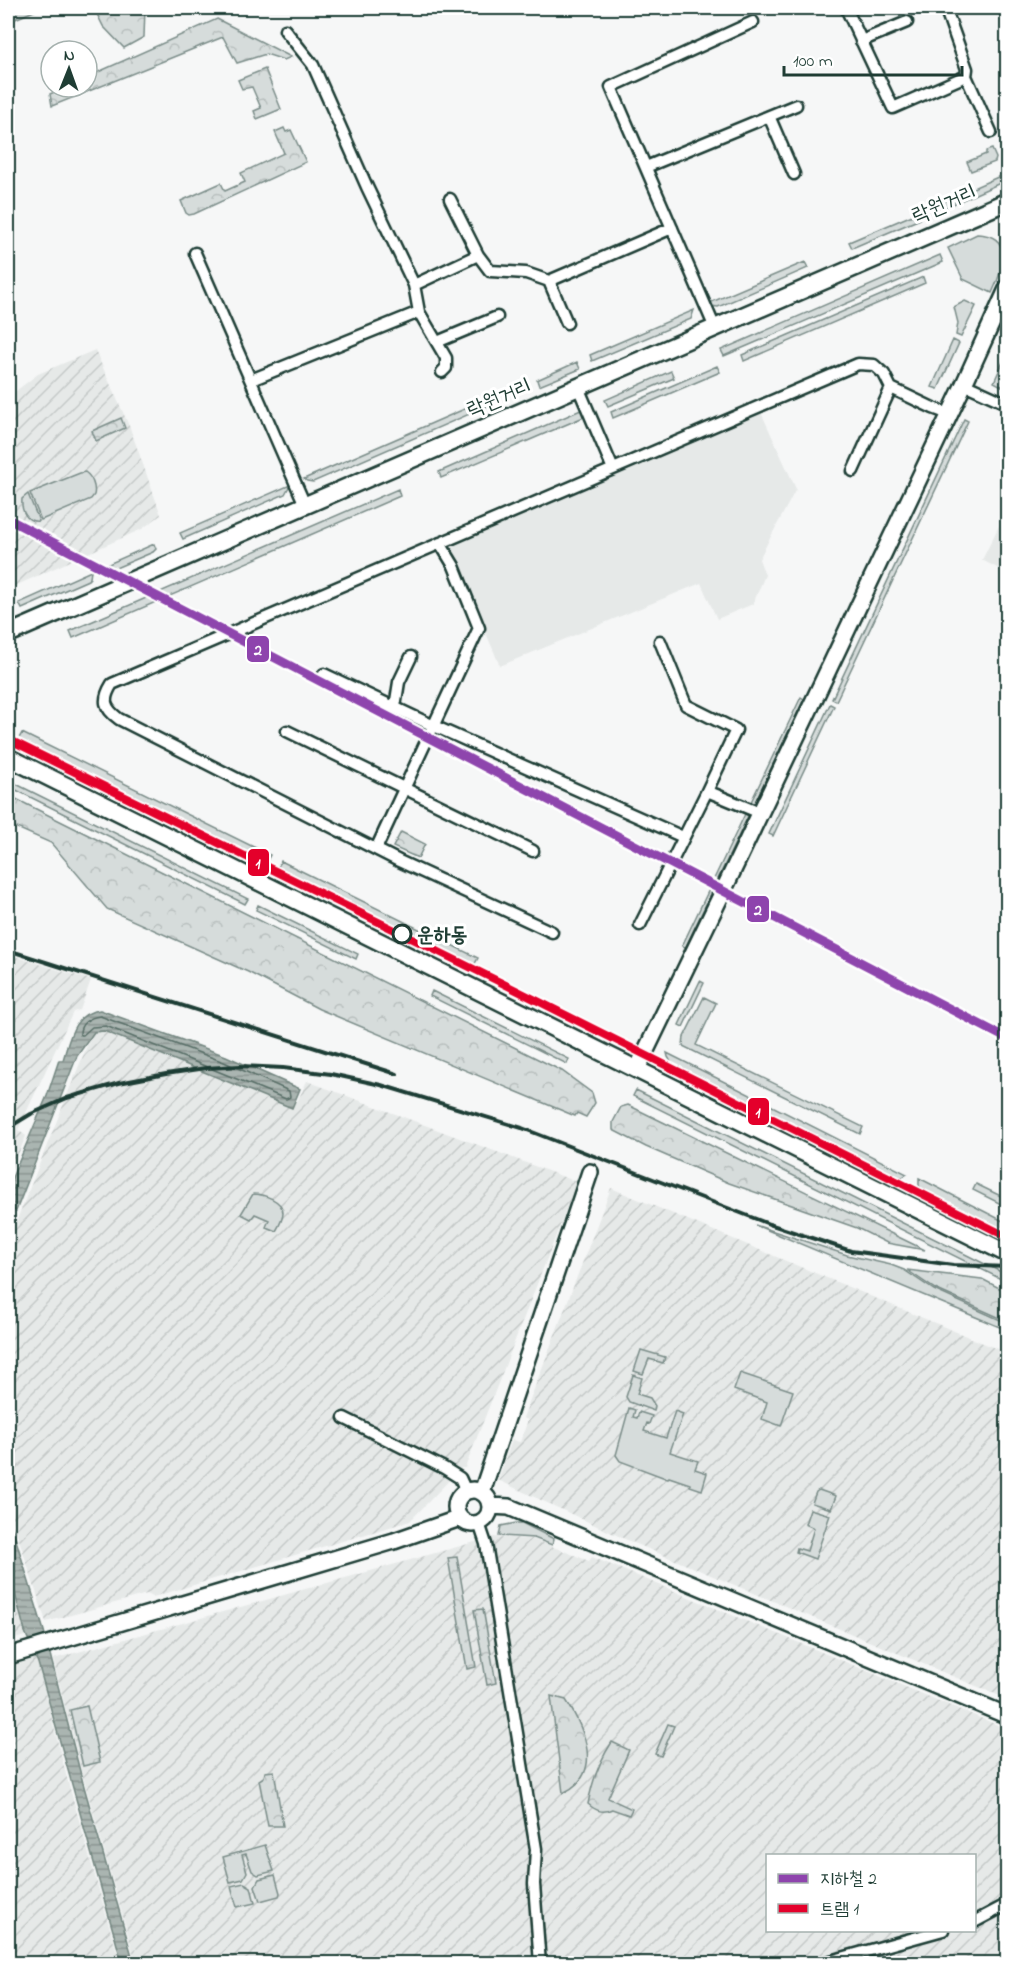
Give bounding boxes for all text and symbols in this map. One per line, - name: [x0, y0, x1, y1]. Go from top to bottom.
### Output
- north arrow: [39, 39, 99, 99]
- scale bar: [784, 39, 962, 77]
- text: N: [64, 44, 75, 68]
- text: 100 m: [793, 49, 833, 75]
- street label: 락원거리: [908, 178, 982, 232]
- street label: 락원거리: [463, 372, 537, 426]
- line badge: 2: [246, 635, 270, 663]
- text: 2: [253, 639, 262, 663]
- line badge: 1: [247, 848, 270, 877]
- text: 1: [255, 852, 261, 876]
- line badge: 2: [746, 895, 770, 923]
- text: 2: [753, 899, 762, 923]
- place label: 운하동: [417, 921, 468, 951]
- marker: 운하동: [392, 924, 412, 944]
- line badge: 1: [747, 1097, 770, 1126]
- text: 1: [755, 1101, 761, 1125]
- legend: [766, 1854, 976, 1932]
- text: 지하철 2: [820, 1867, 877, 1893]
- text: 트램 1: [820, 1897, 859, 1923]

